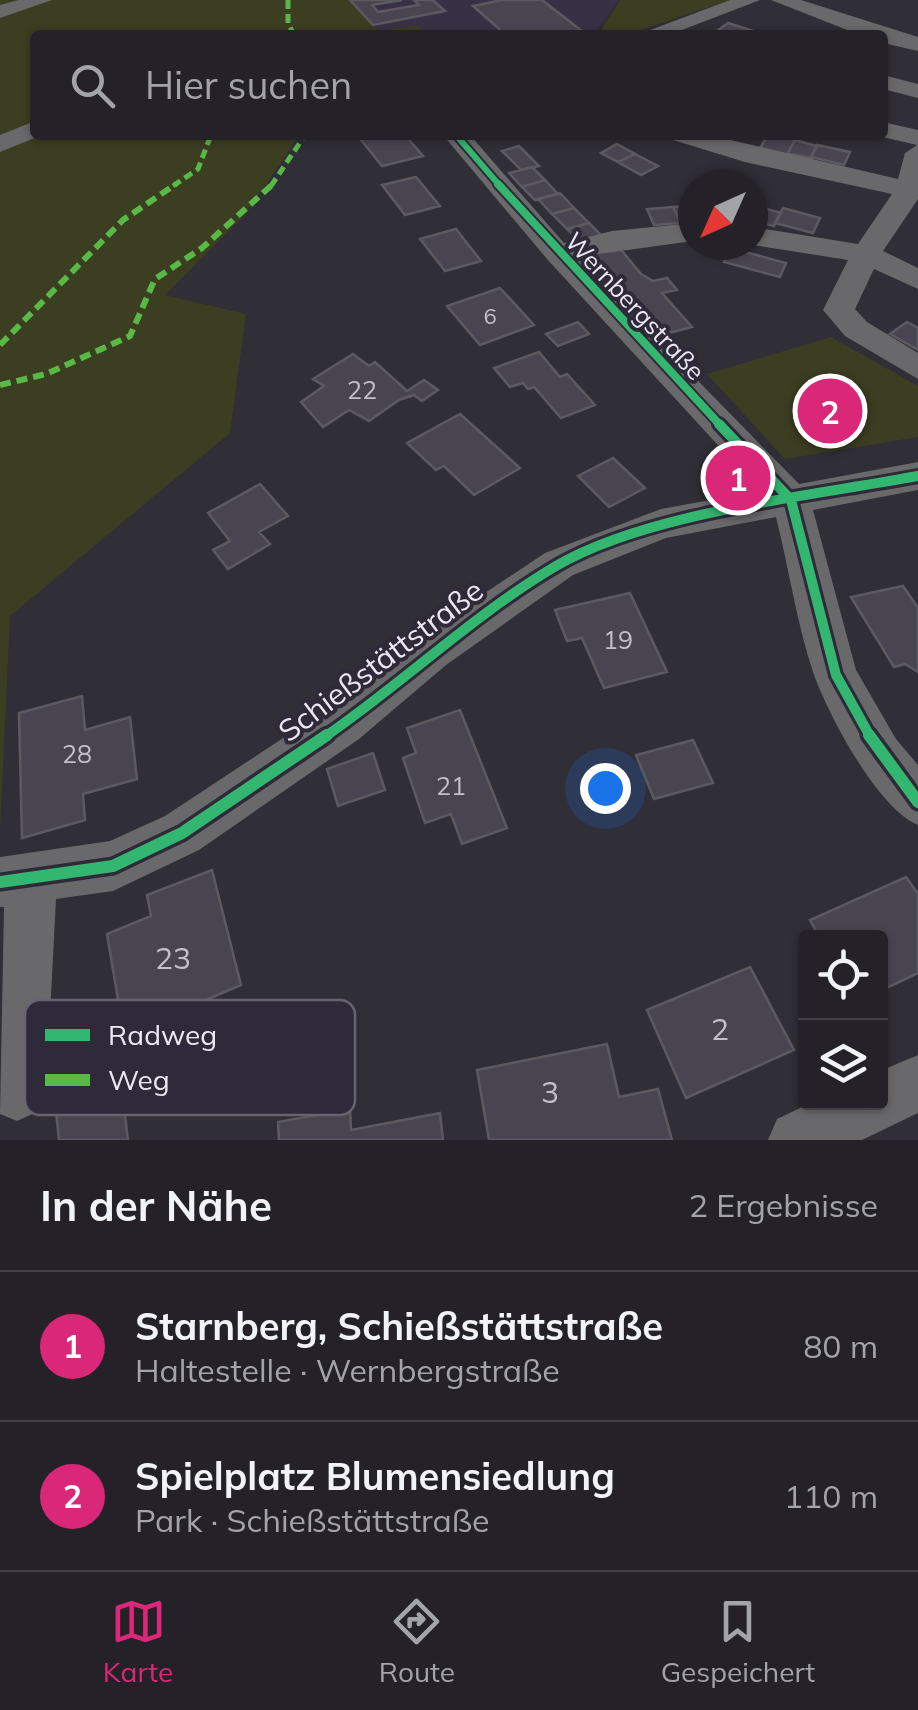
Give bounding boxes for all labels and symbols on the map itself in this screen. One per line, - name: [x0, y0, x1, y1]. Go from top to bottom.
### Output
- north arrow: [678, 170, 768, 260]
- street label: Wernbergstraße: [559, 225, 712, 386]
- house number: 6: [483, 302, 497, 330]
- house number: 22: [347, 374, 377, 405]
- pin: 2: [798, 374, 862, 448]
- pin: 1: [706, 440, 770, 516]
- street label: Schießstättstraße: [271, 571, 490, 750]
- house number: 19: [603, 624, 633, 655]
- house number: 28: [62, 738, 92, 769]
- your location: [580, 763, 631, 814]
- house number: 21: [436, 770, 466, 801]
- house number: 23: [155, 939, 191, 977]
- legend: [25, 1000, 355, 1115]
- house number: 2: [711, 1010, 729, 1048]
- text: Radweg: [108, 1017, 217, 1052]
- text: Weg: [108, 1062, 170, 1097]
- house number: 3: [541, 1073, 559, 1111]

